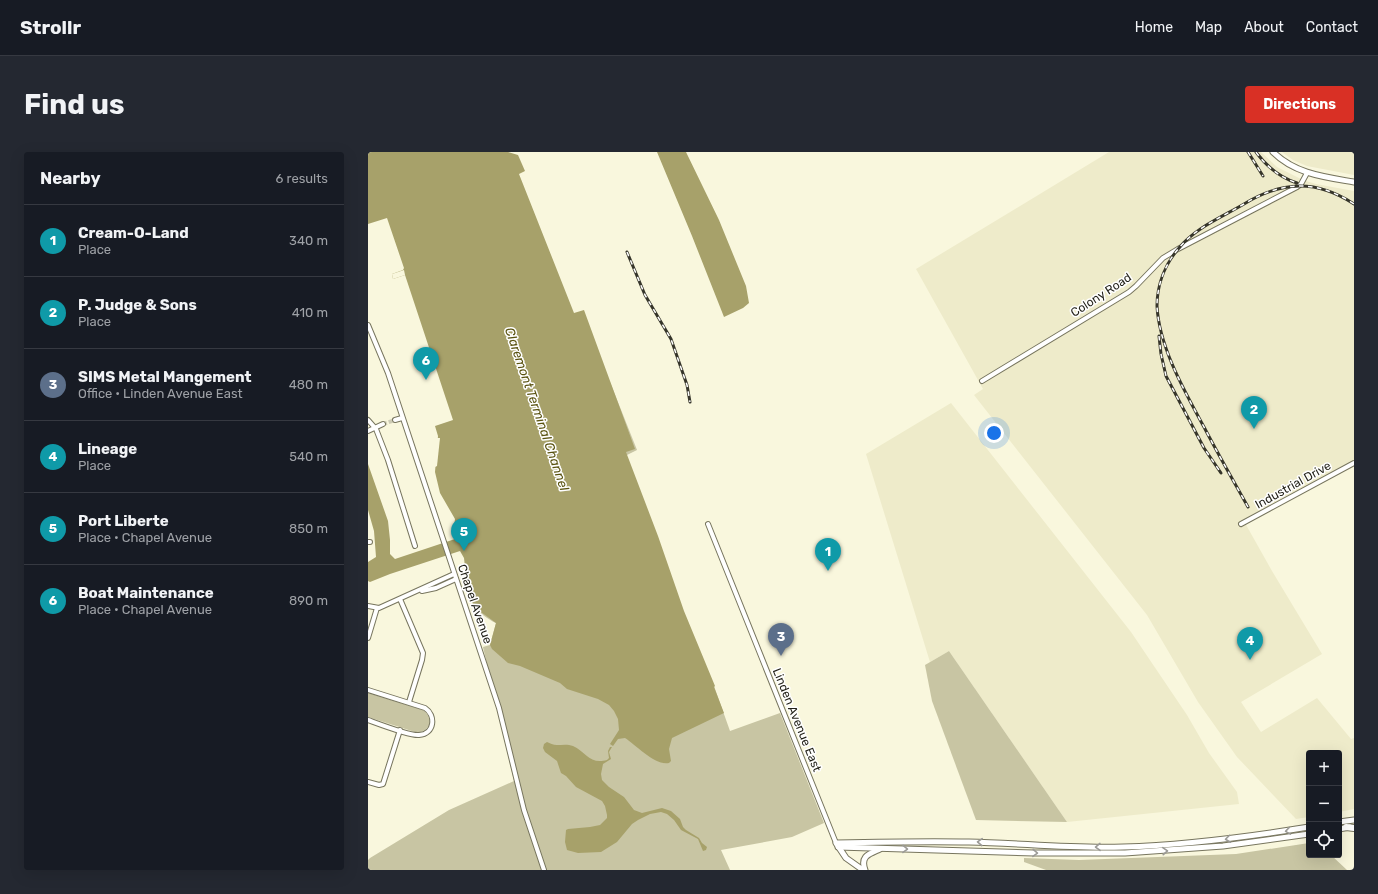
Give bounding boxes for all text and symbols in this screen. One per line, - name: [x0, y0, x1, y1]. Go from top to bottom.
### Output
- text: Strollr: [20, 16, 81, 39]
- text: Home: [1135, 19, 1173, 36]
- text: Map: [1195, 19, 1222, 36]
- text: About: [1244, 19, 1284, 36]
- text: Contact: [1306, 19, 1358, 36]
- button: Directions: [1245, 86, 1354, 123]
- text: Find us: [24, 88, 124, 121]
- text: Nearby: [40, 168, 101, 188]
- text: 6 results: [276, 171, 328, 186]
- text: Cream-O-Land: [78, 224, 189, 242]
- text: 1: [50, 233, 56, 248]
- text: 340 m: [289, 233, 328, 248]
- text: Place: [78, 242, 111, 257]
- street label: Colony Road: [1068, 270, 1134, 320]
- text: P. Judge & Sons: [78, 296, 197, 314]
- text: 2: [49, 305, 57, 320]
- text: 410 m: [292, 305, 328, 320]
- text: Place: [78, 314, 111, 329]
- water label: Claremont Terminal Channel: [502, 325, 572, 493]
- pin: 6: [413, 347, 439, 380]
- text: SIMS Metal Mangement: [78, 368, 252, 386]
- text: 3: [49, 377, 57, 392]
- text: 480 m: [289, 377, 328, 392]
- text: Office · Linden Avenue East: [78, 386, 243, 401]
- pin: 2: [1241, 396, 1267, 429]
- your location: [984, 423, 1004, 443]
- text: Lineage: [78, 440, 137, 458]
- text: 4: [49, 449, 57, 464]
- text: 540 m: [289, 449, 328, 464]
- text: Place: [78, 458, 111, 473]
- street label: Industrial Drive: [1253, 458, 1334, 512]
- text: Port Liberte: [78, 512, 169, 530]
- pin: 5: [451, 518, 477, 551]
- text: 5: [49, 521, 57, 536]
- text: 850 m: [289, 521, 328, 536]
- text: Place · Chapel Avenue: [78, 530, 212, 545]
- pin: 1: [815, 538, 841, 571]
- street label: Chapel Avenue: [455, 562, 495, 646]
- text: Boat Maintenance: [78, 584, 214, 602]
- text: 6: [49, 593, 57, 608]
- text: 890 m: [289, 593, 328, 608]
- text: Place · Chapel Avenue: [78, 602, 212, 617]
- pin: 3: [768, 623, 794, 656]
- pin: 4: [1237, 627, 1263, 660]
- street label: Linden Avenue East: [770, 666, 824, 774]
- map controls: [1306, 750, 1342, 858]
- button: +: [1306, 750, 1342, 786]
- button: −: [1306, 786, 1342, 822]
- button: locate: [1306, 822, 1342, 858]
- one-way arrow: [1285, 826, 1291, 834]
- one-way arrow: [1225, 834, 1231, 843]
- one-way arrow: [977, 838, 983, 847]
- one-way arrow: [1095, 843, 1101, 852]
- one-way arrow: [902, 845, 908, 853]
- one-way arrow: [1162, 847, 1168, 856]
- one-way arrow: [1032, 849, 1038, 857]

